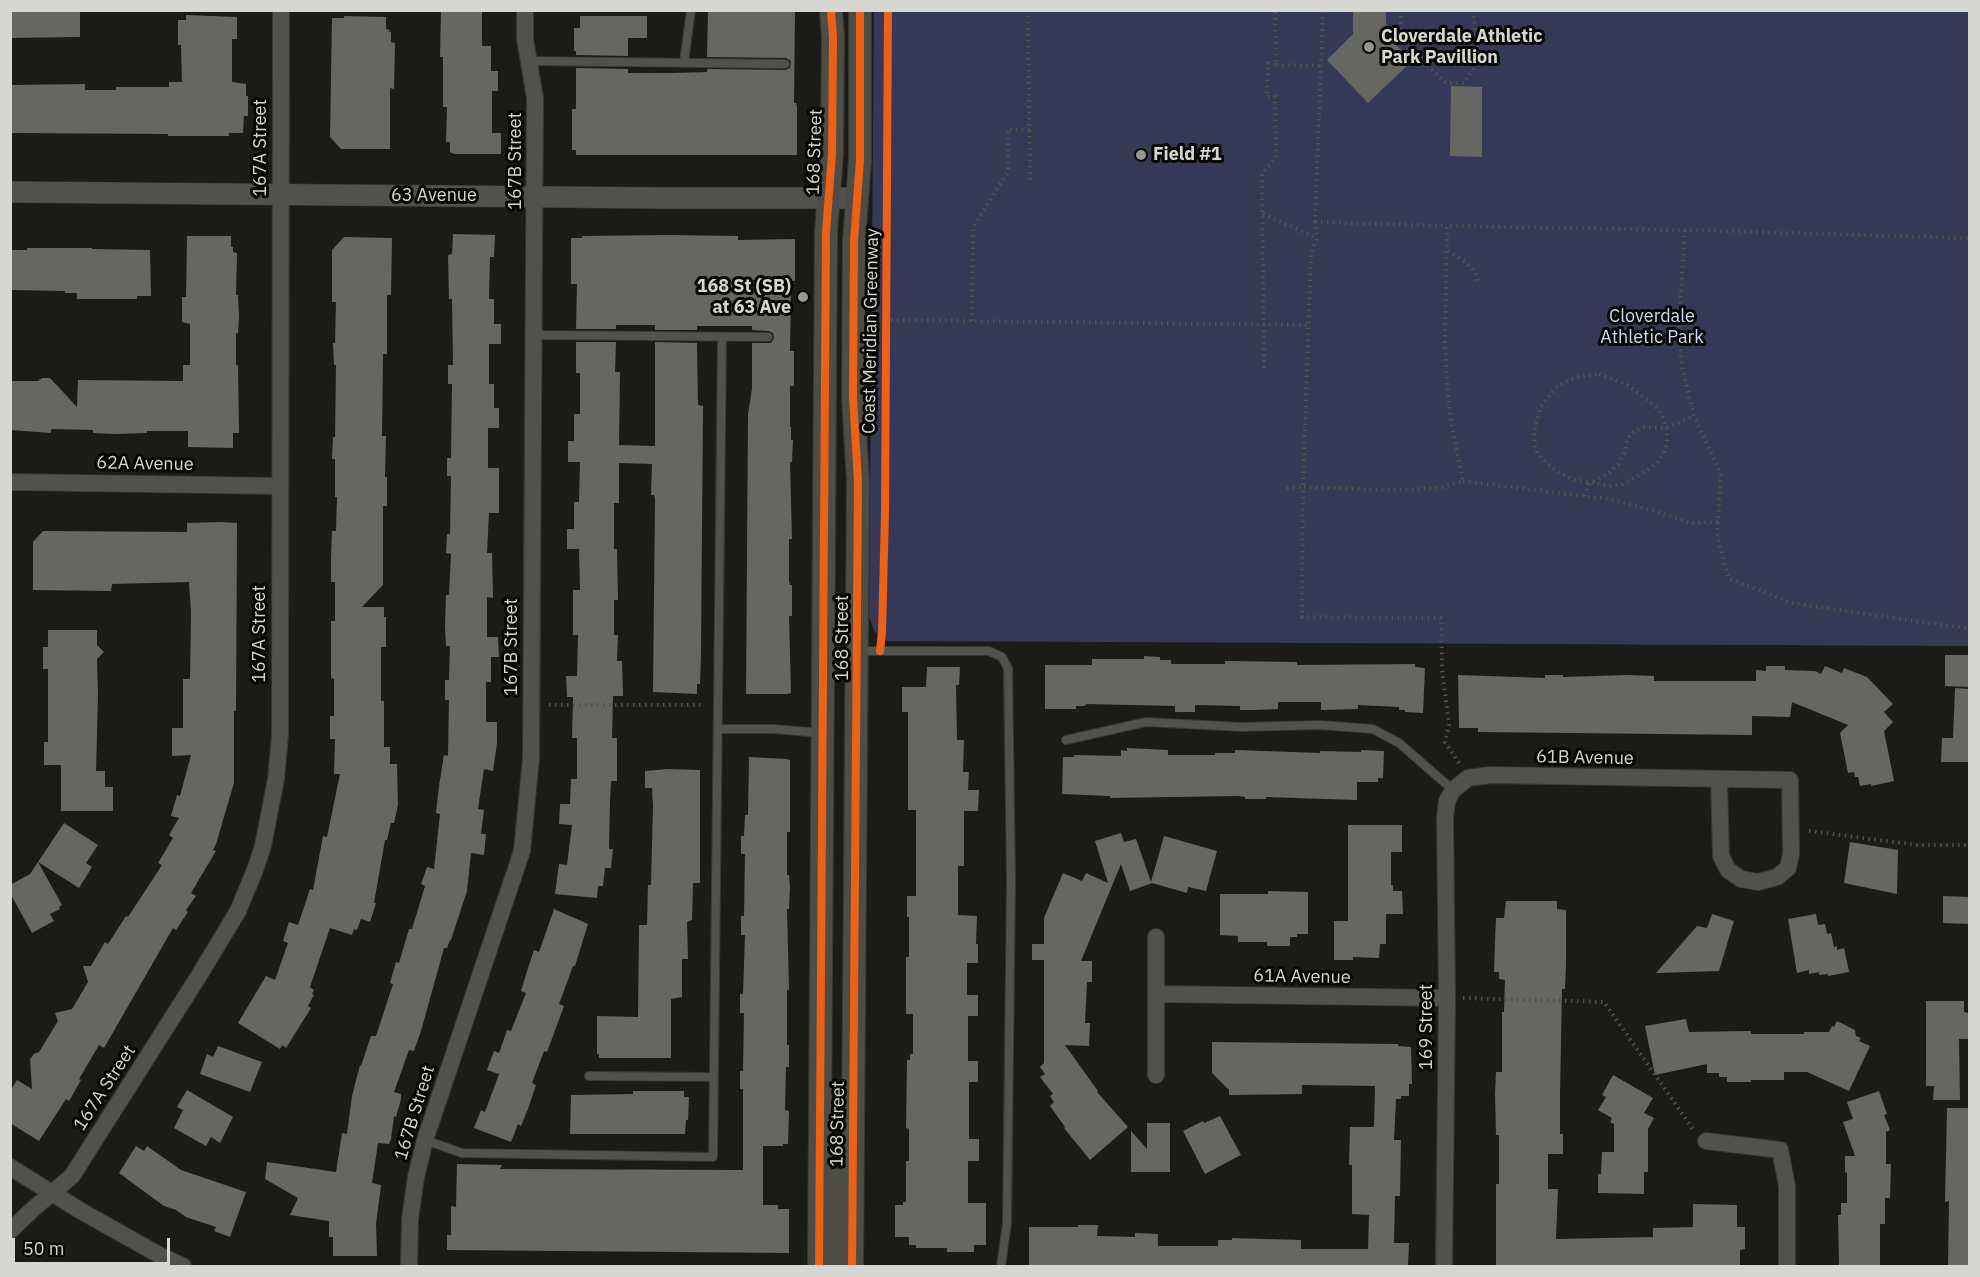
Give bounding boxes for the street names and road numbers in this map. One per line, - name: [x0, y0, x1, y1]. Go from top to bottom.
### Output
- street label: 167A Street: [250, 99, 272, 197]
- street label: 168 Street: [803, 109, 827, 195]
- street label: 167B Street: [505, 112, 527, 210]
- street label: 63 Avenue: [391, 185, 477, 207]
- street label: Coast Meridian Greenway: [858, 228, 884, 434]
- street label: 62A Avenue: [96, 452, 194, 476]
- street label: 167A Street: [249, 585, 271, 683]
- street label: 168 Street: [832, 595, 854, 681]
- street label: 167B Street: [501, 598, 523, 696]
- street label: 61B Avenue: [1536, 746, 1634, 770]
- street label: 61A Avenue: [1253, 965, 1351, 989]
- street label: 169 Street: [1416, 984, 1438, 1070]
- street label: 167A Street: [69, 1041, 141, 1135]
- street label: 167B Street: [390, 1063, 440, 1163]
- street label: 168 Street: [826, 1081, 850, 1167]

